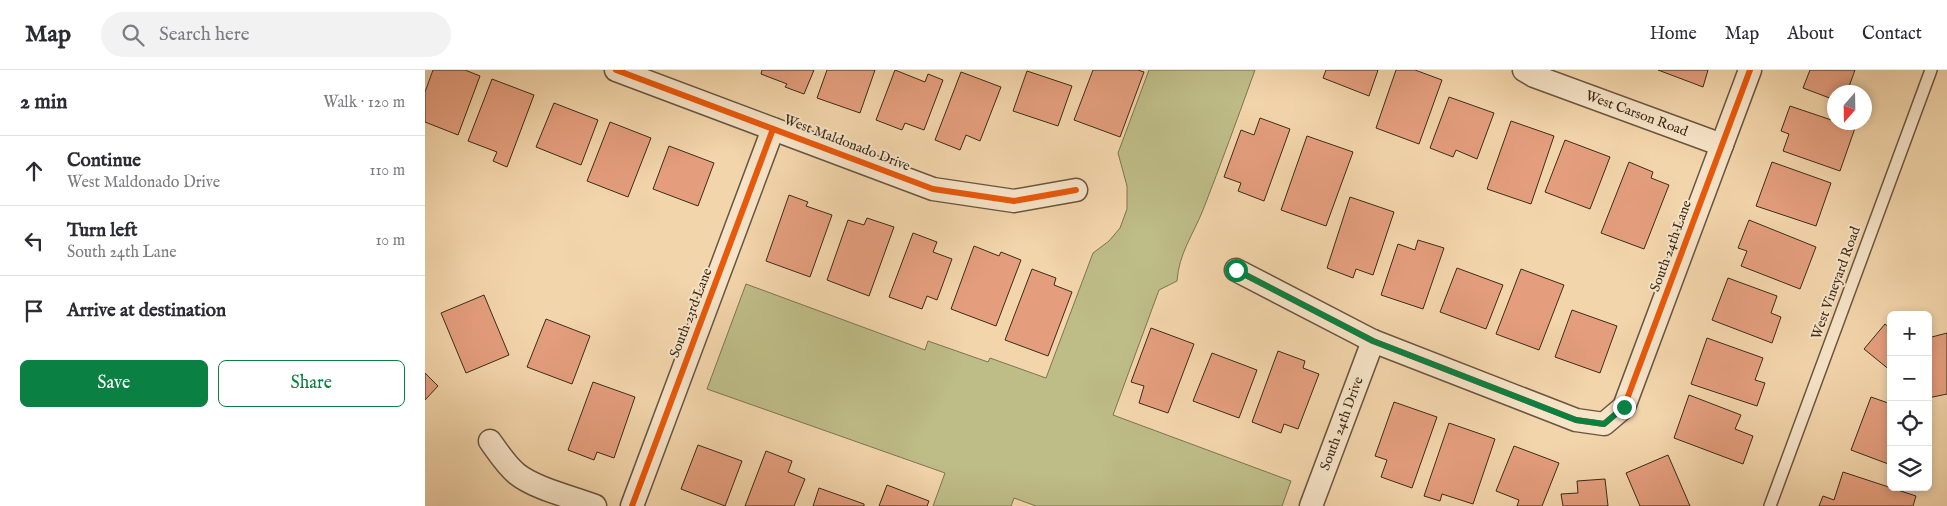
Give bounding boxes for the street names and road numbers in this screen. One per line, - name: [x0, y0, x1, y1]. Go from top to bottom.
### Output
- street label: West Carson Road: [1583, 87, 1691, 141]
- street label: West Maldonado Drive: [781, 111, 913, 176]
- street label: South 24th Lane: [1646, 197, 1696, 294]
- street label: West Vineyard Road: [1807, 224, 1865, 342]
- street label: South 23rd Lane: [666, 265, 717, 360]
- street label: South 24th Drive: [1316, 374, 1368, 473]

